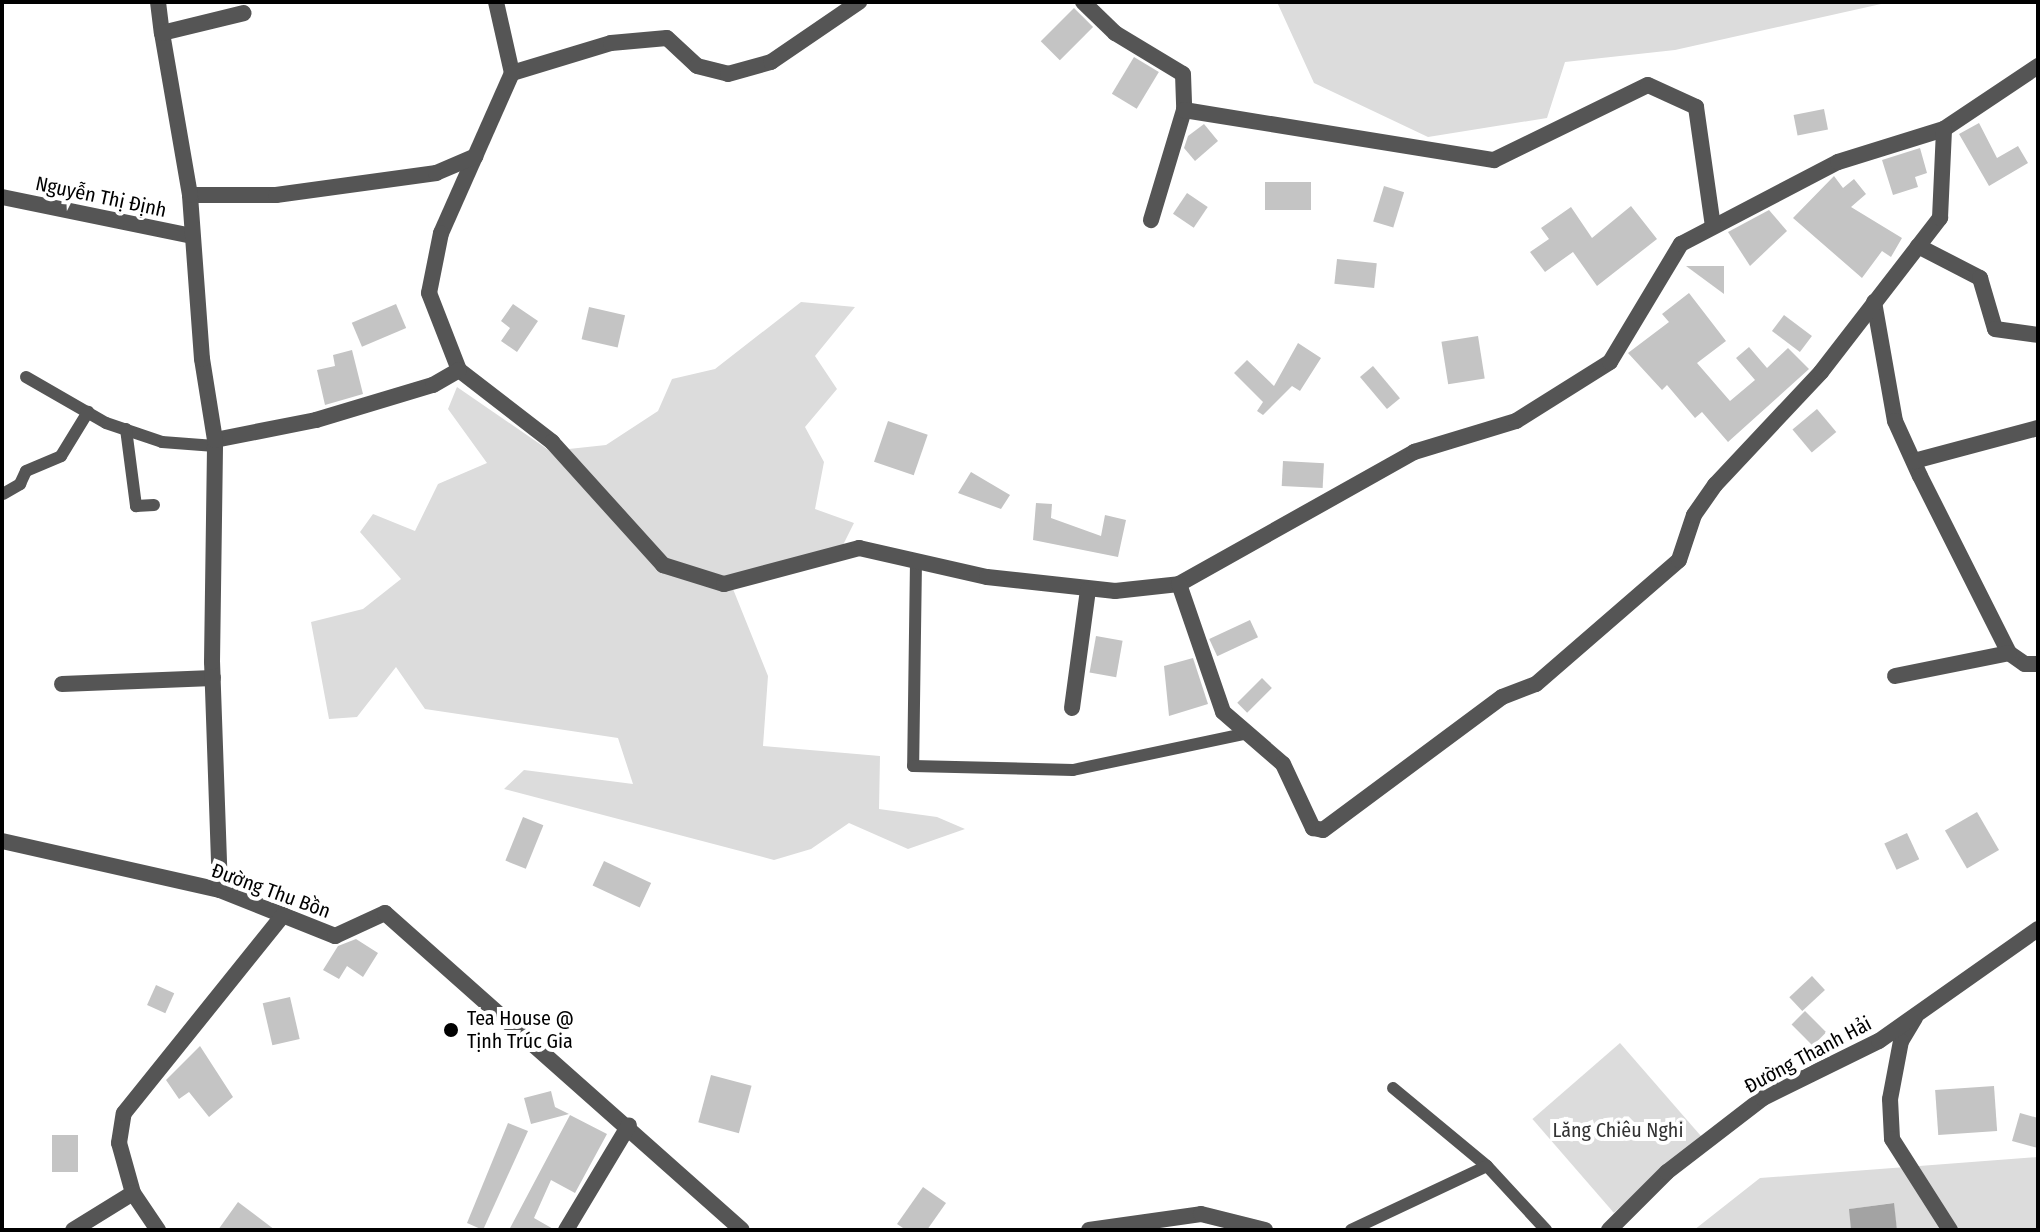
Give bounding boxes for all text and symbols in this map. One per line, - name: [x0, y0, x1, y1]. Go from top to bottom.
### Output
- street label: Nguyễn Thị Định: [33, 171, 169, 223]
- street label: Đường Thu Bồn: [208, 858, 334, 924]
- place label: Tea House @ Tịnh Trúc Gia: [467, 1006, 574, 1053]
- street label: Đường Thanh Hải: [1740, 1011, 1876, 1099]
- marker: Tea House @ Tịnh Trúc Gia: [442, 1021, 460, 1039]
- park label: Lăng Chiêu Nghi: [1553, 1118, 1683, 1142]

